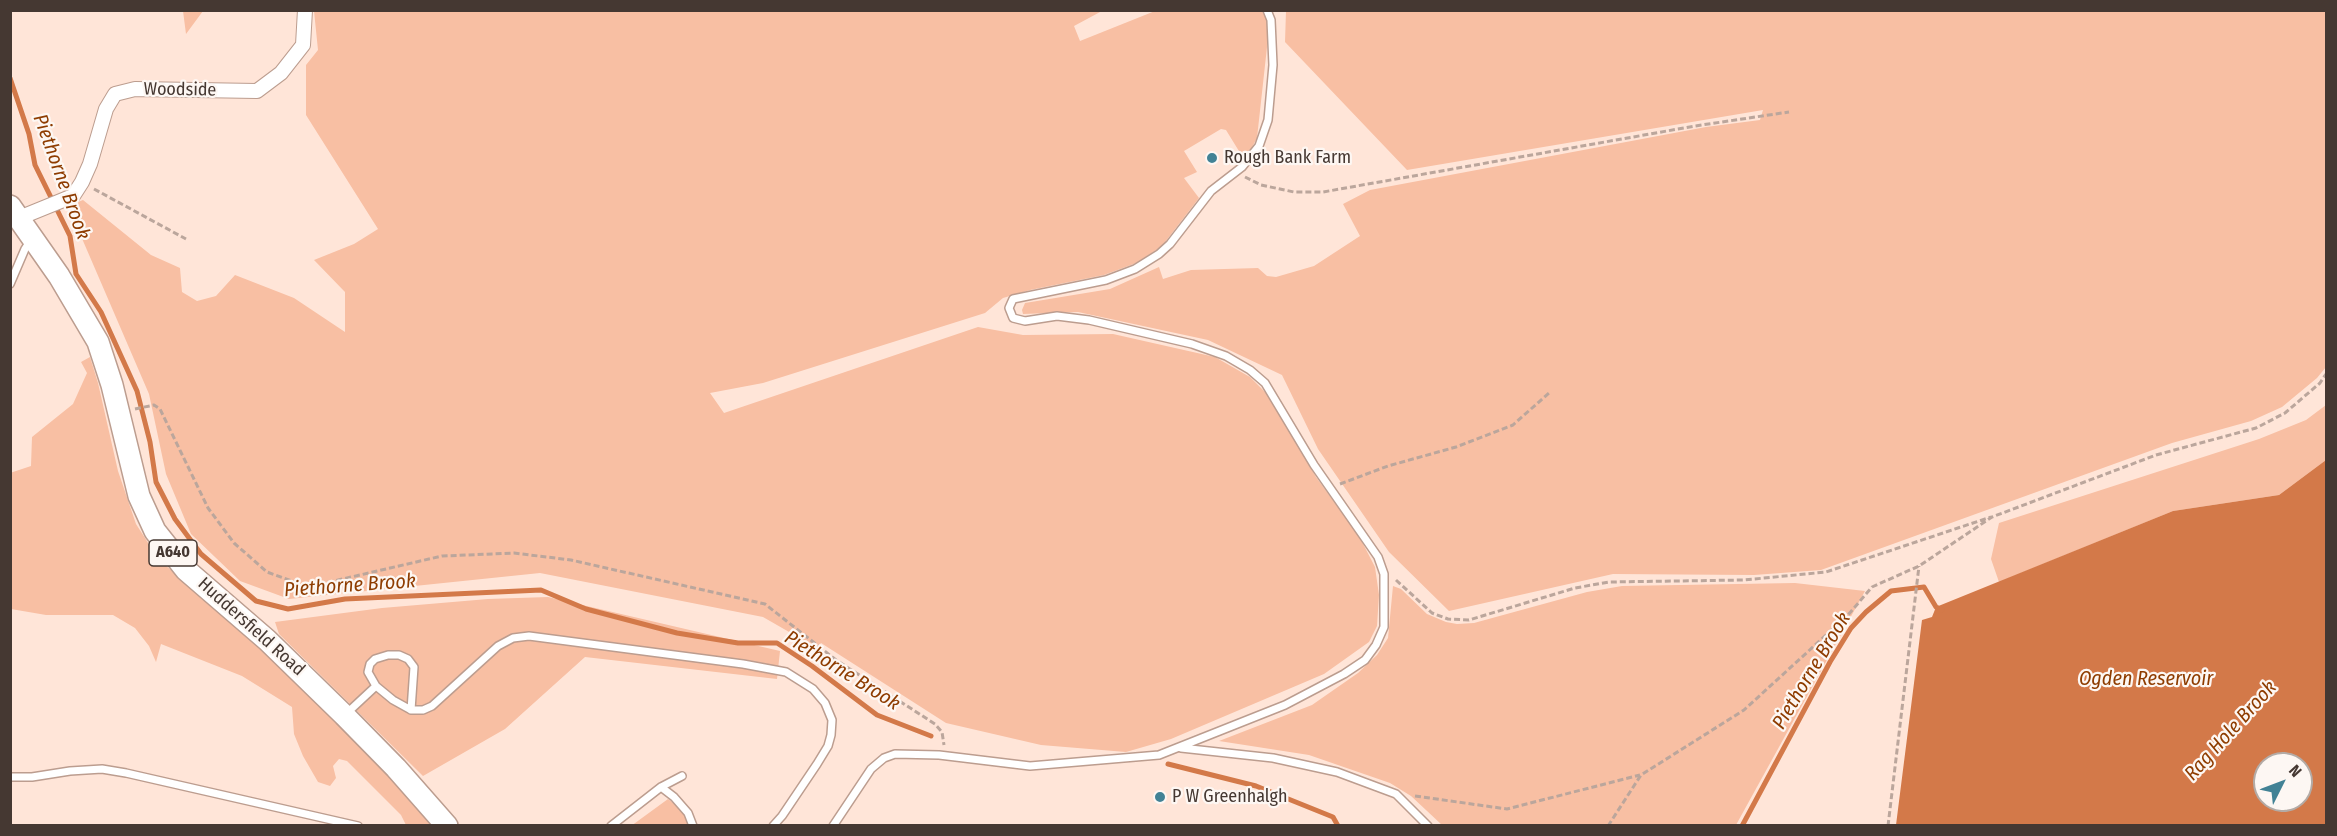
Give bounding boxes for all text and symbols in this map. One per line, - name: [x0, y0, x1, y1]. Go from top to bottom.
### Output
- street label: Woodside: [143, 79, 217, 101]
- water label: Piethorne Brook: [27, 111, 95, 243]
- place label: Rough Bank Farm: [1224, 147, 1351, 169]
- marker: Rough Bank Farm: [1205, 151, 1219, 165]
- road number: A640: [149, 540, 197, 566]
- water label: Piethorne Brook: [283, 569, 417, 603]
- street label: Huddersfield Road: [193, 573, 309, 681]
- water label: Piethorne Brook: [1768, 608, 1856, 734]
- water label: Piethorne Brook: [780, 626, 904, 716]
- water label: Ogden Reservoir: [2079, 667, 2213, 691]
- water label: Rag Hole Brook: [2180, 676, 2282, 786]
- north arrow: [2253, 752, 2313, 812]
- text: N: [2285, 761, 2306, 781]
- place label: P W Greenhalgh: [1172, 786, 1288, 808]
- marker: P W Greenhalgh: [1153, 790, 1167, 804]

